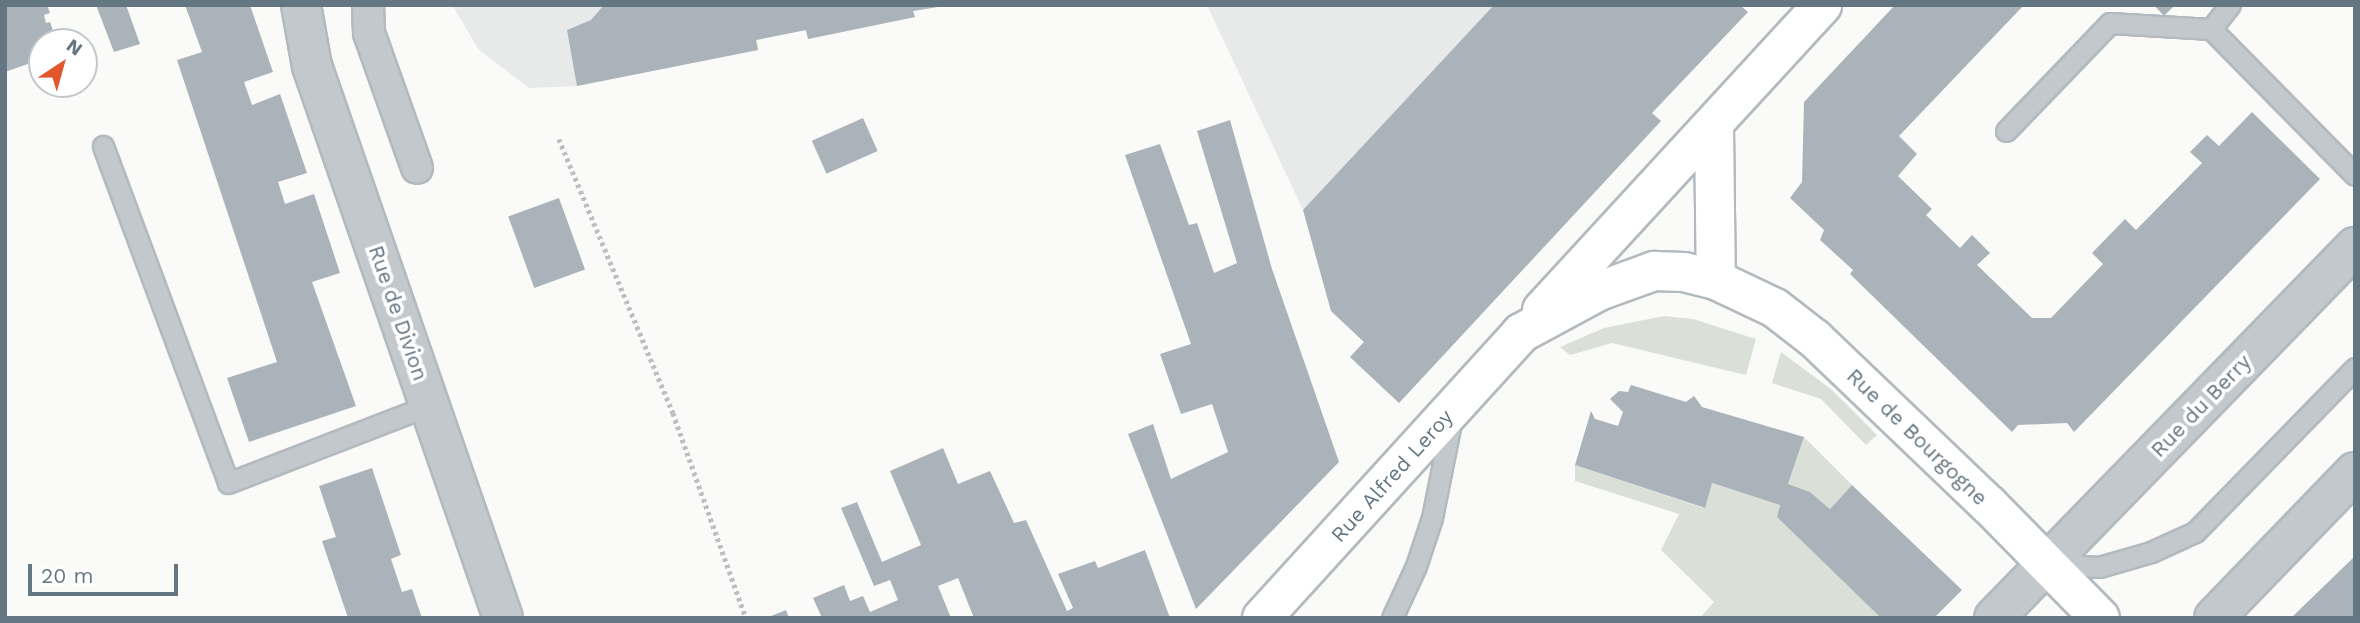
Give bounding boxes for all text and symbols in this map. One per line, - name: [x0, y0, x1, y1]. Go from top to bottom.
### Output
- north arrow: [28, 28, 98, 98]
- text: N: [62, 34, 87, 61]
- street label: Rue de Divion: [363, 242, 433, 384]
- street label: Rue du Berry: [2146, 349, 2256, 463]
- street label: Rue de Bourgogne: [1841, 363, 1993, 511]
- street label: Rue Alfred Leroy: [1325, 404, 1459, 548]
- scale bar: [32, 550, 182, 594]
- text: 20 m: [41, 563, 93, 588]

